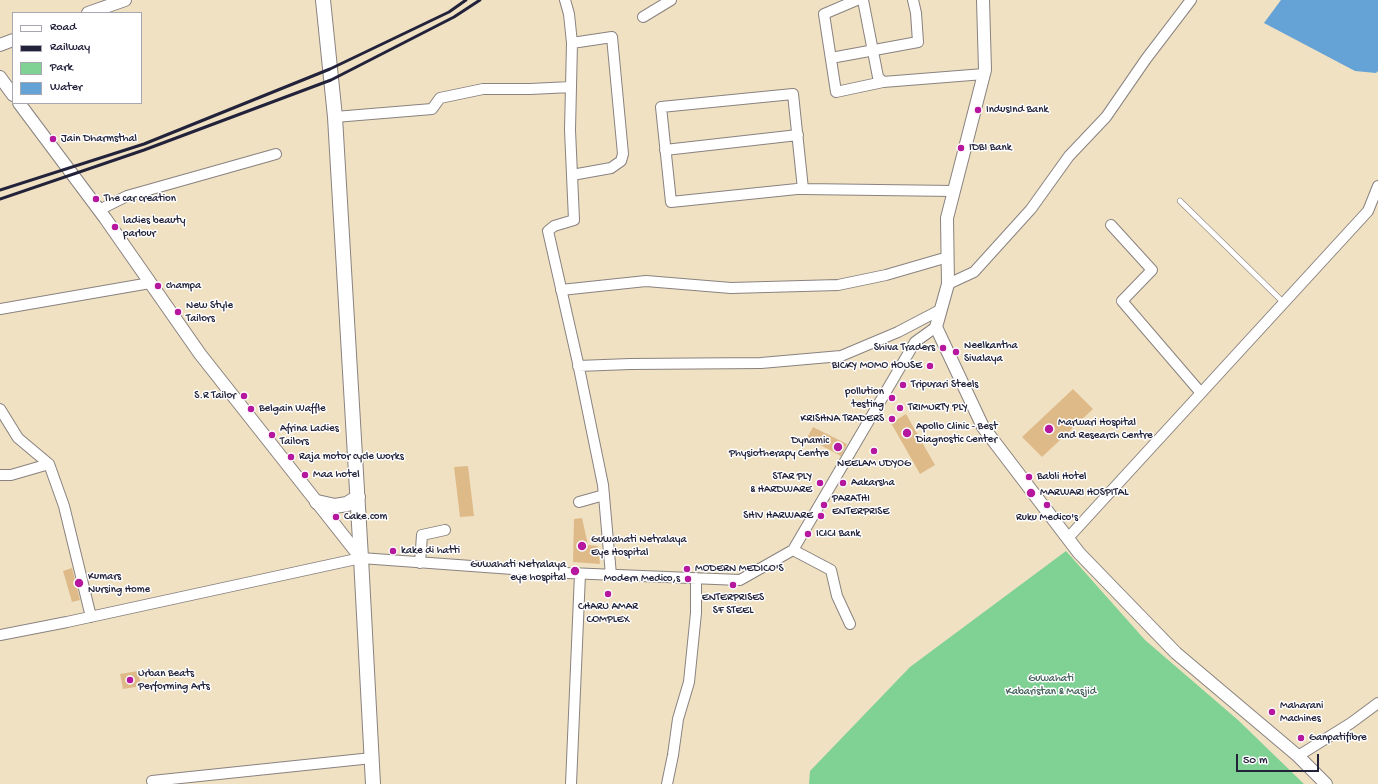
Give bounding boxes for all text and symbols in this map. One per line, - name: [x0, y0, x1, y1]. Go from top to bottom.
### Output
- legend: [12, 12, 142, 104]
- text: Road: [50, 21, 76, 35]
- text: Railway: [50, 41, 90, 55]
- text: Park: [50, 61, 73, 75]
- text: Water: [50, 81, 82, 95]
- place label: IndusInd Bank: [986, 103, 1048, 117]
- marker: IndusInd Bank: [973, 105, 983, 115]
- place label: Jain Dharmsthal: [61, 132, 137, 146]
- marker: Jain Dharmsthal: [48, 134, 58, 144]
- place label: IDBI Bank: [969, 141, 1012, 155]
- marker: IDBI Bank: [956, 143, 966, 153]
- place label: The car creation: [104, 192, 176, 206]
- marker: The car creation: [91, 194, 101, 204]
- place label: ladies beauty parlour: [123, 214, 185, 240]
- marker: ladies beauty parlour: [110, 222, 120, 232]
- place label: champa: [166, 279, 201, 293]
- marker: champa: [153, 281, 163, 291]
- place label: New Style Tailors: [186, 299, 233, 325]
- marker: New Style Tailors: [173, 307, 183, 317]
- place label: Neelkantha Sivalaya: [964, 339, 1018, 365]
- place label: Shiva Traders: [874, 341, 935, 355]
- marker: Shiva Traders: [938, 343, 948, 353]
- marker: Neelkantha Sivalaya: [951, 347, 961, 357]
- place label: BICKY MOMO HOUSE: [832, 359, 922, 373]
- marker: BICKY MOMO HOUSE: [925, 361, 935, 371]
- place label: Tripurari Steels: [911, 378, 978, 392]
- marker: Tripurari Steels: [898, 380, 908, 390]
- place label: pollution testing: [845, 385, 884, 411]
- place label: S.R Tailor: [194, 389, 236, 403]
- marker: S.R Tailor: [239, 391, 249, 401]
- marker: pollution testing: [887, 393, 897, 403]
- place label: TRIMURTY PLY: [908, 401, 968, 415]
- place label: Belgain Waffle: [259, 402, 326, 416]
- marker: TRIMURTY PLY: [895, 403, 905, 413]
- marker: Belgain Waffle: [246, 404, 256, 414]
- place label: KRISHNA TRADERS: [801, 412, 884, 426]
- marker: KRISHNA TRADERS: [887, 414, 897, 424]
- place label: Marwari Hospital and Research Centre: [1058, 416, 1153, 442]
- place label: Apollo Clinic - Best Diagnostic Center: [916, 420, 997, 446]
- place label: Afrina Ladies Tailors: [280, 422, 339, 448]
- marker: Marwari Hospital and Research Centre: [1043, 423, 1055, 435]
- marker: Apollo Clinic - Best Diagnostic Center: [901, 427, 913, 439]
- marker: Afrina Ladies Tailors: [267, 430, 277, 440]
- place label: Dynamic Physiotherapy Centre: [729, 434, 829, 460]
- marker: Dynamic Physiotherapy Centre: [832, 441, 844, 453]
- marker: NEELAM UDYOG: [869, 446, 879, 456]
- place label: Raja motor cycle works: [299, 450, 404, 464]
- marker: Raja motor cycle works: [286, 452, 296, 462]
- place label: NEELAM UDYOG: [837, 457, 911, 471]
- place label: Maa hotel: [313, 468, 360, 482]
- marker: Maa hotel: [300, 470, 310, 480]
- place label: STAR PLY & HARDWARE: [750, 470, 812, 496]
- place label: Babli Hotel: [1037, 470, 1087, 484]
- marker: Babli Hotel: [1024, 472, 1034, 482]
- place label: Aakarsha: [851, 476, 895, 490]
- marker: STAR PLY & HARDWARE: [815, 478, 825, 488]
- marker: Aakarsha: [838, 478, 848, 488]
- place label: MARWARI HOSPITAL: [1040, 486, 1128, 500]
- marker: MARWARI HOSPITAL: [1025, 487, 1037, 499]
- place label: PARATHI ENTERPRISE: [832, 492, 889, 518]
- marker: PARATHI ENTERPRISE: [819, 500, 829, 510]
- marker: Ruku Medico's: [1042, 500, 1052, 510]
- place label: SHIV HARWARE: [743, 509, 813, 523]
- place label: Cake.com: [344, 510, 387, 524]
- marker: SHIV HARWARE: [816, 511, 826, 521]
- place label: Ruku Medico's: [1016, 511, 1078, 525]
- marker: Cake.com: [331, 512, 341, 522]
- place label: ICICI Bank: [816, 527, 860, 541]
- marker: ICICI Bank: [803, 529, 813, 539]
- place label: Guwahati Netralaya Eye Hospital: [591, 533, 687, 559]
- marker: Guwahati Netralaya Eye Hospital: [576, 540, 588, 552]
- place label: kake di hatti: [401, 544, 460, 558]
- marker: kake di hatti: [388, 546, 398, 556]
- place label: Guwahati Netralaya eye hospital: [470, 558, 566, 584]
- place label: MODERN MEDICO'S: [695, 562, 784, 576]
- marker: MODERN MEDICO'S: [682, 564, 692, 574]
- marker: Guwahati Netralaya eye hospital: [569, 565, 581, 577]
- place label: Kumars Nursing Home: [88, 570, 150, 596]
- place label: Modern Medico,s: [604, 572, 680, 586]
- marker: Modern Medico,s: [683, 574, 693, 584]
- marker: Kumars Nursing Home: [73, 577, 85, 589]
- marker: ENTERPRISES SF STEEL: [728, 580, 738, 590]
- marker: CHARU AMAR COMPLEX: [603, 589, 613, 599]
- place label: ENTERPRISES SF STEEL: [702, 591, 764, 617]
- place label: CHARU AMAR COMPLEX: [578, 600, 638, 626]
- place label: Urban Beats Performing Arts: [138, 667, 210, 693]
- park label: Guwahati Kabaristan & Masjid: [1006, 672, 1096, 698]
- marker: Urban Beats Performing Arts: [125, 675, 135, 685]
- place label: Maharani Machines: [1280, 699, 1323, 725]
- marker: Maharani Machines: [1267, 707, 1277, 717]
- place label: Ganpatifibre: [1309, 731, 1367, 745]
- marker: Ganpatifibre: [1296, 733, 1306, 743]
- scale bar: [1238, 746, 1321, 772]
- text: 50 m: [1243, 754, 1268, 768]

